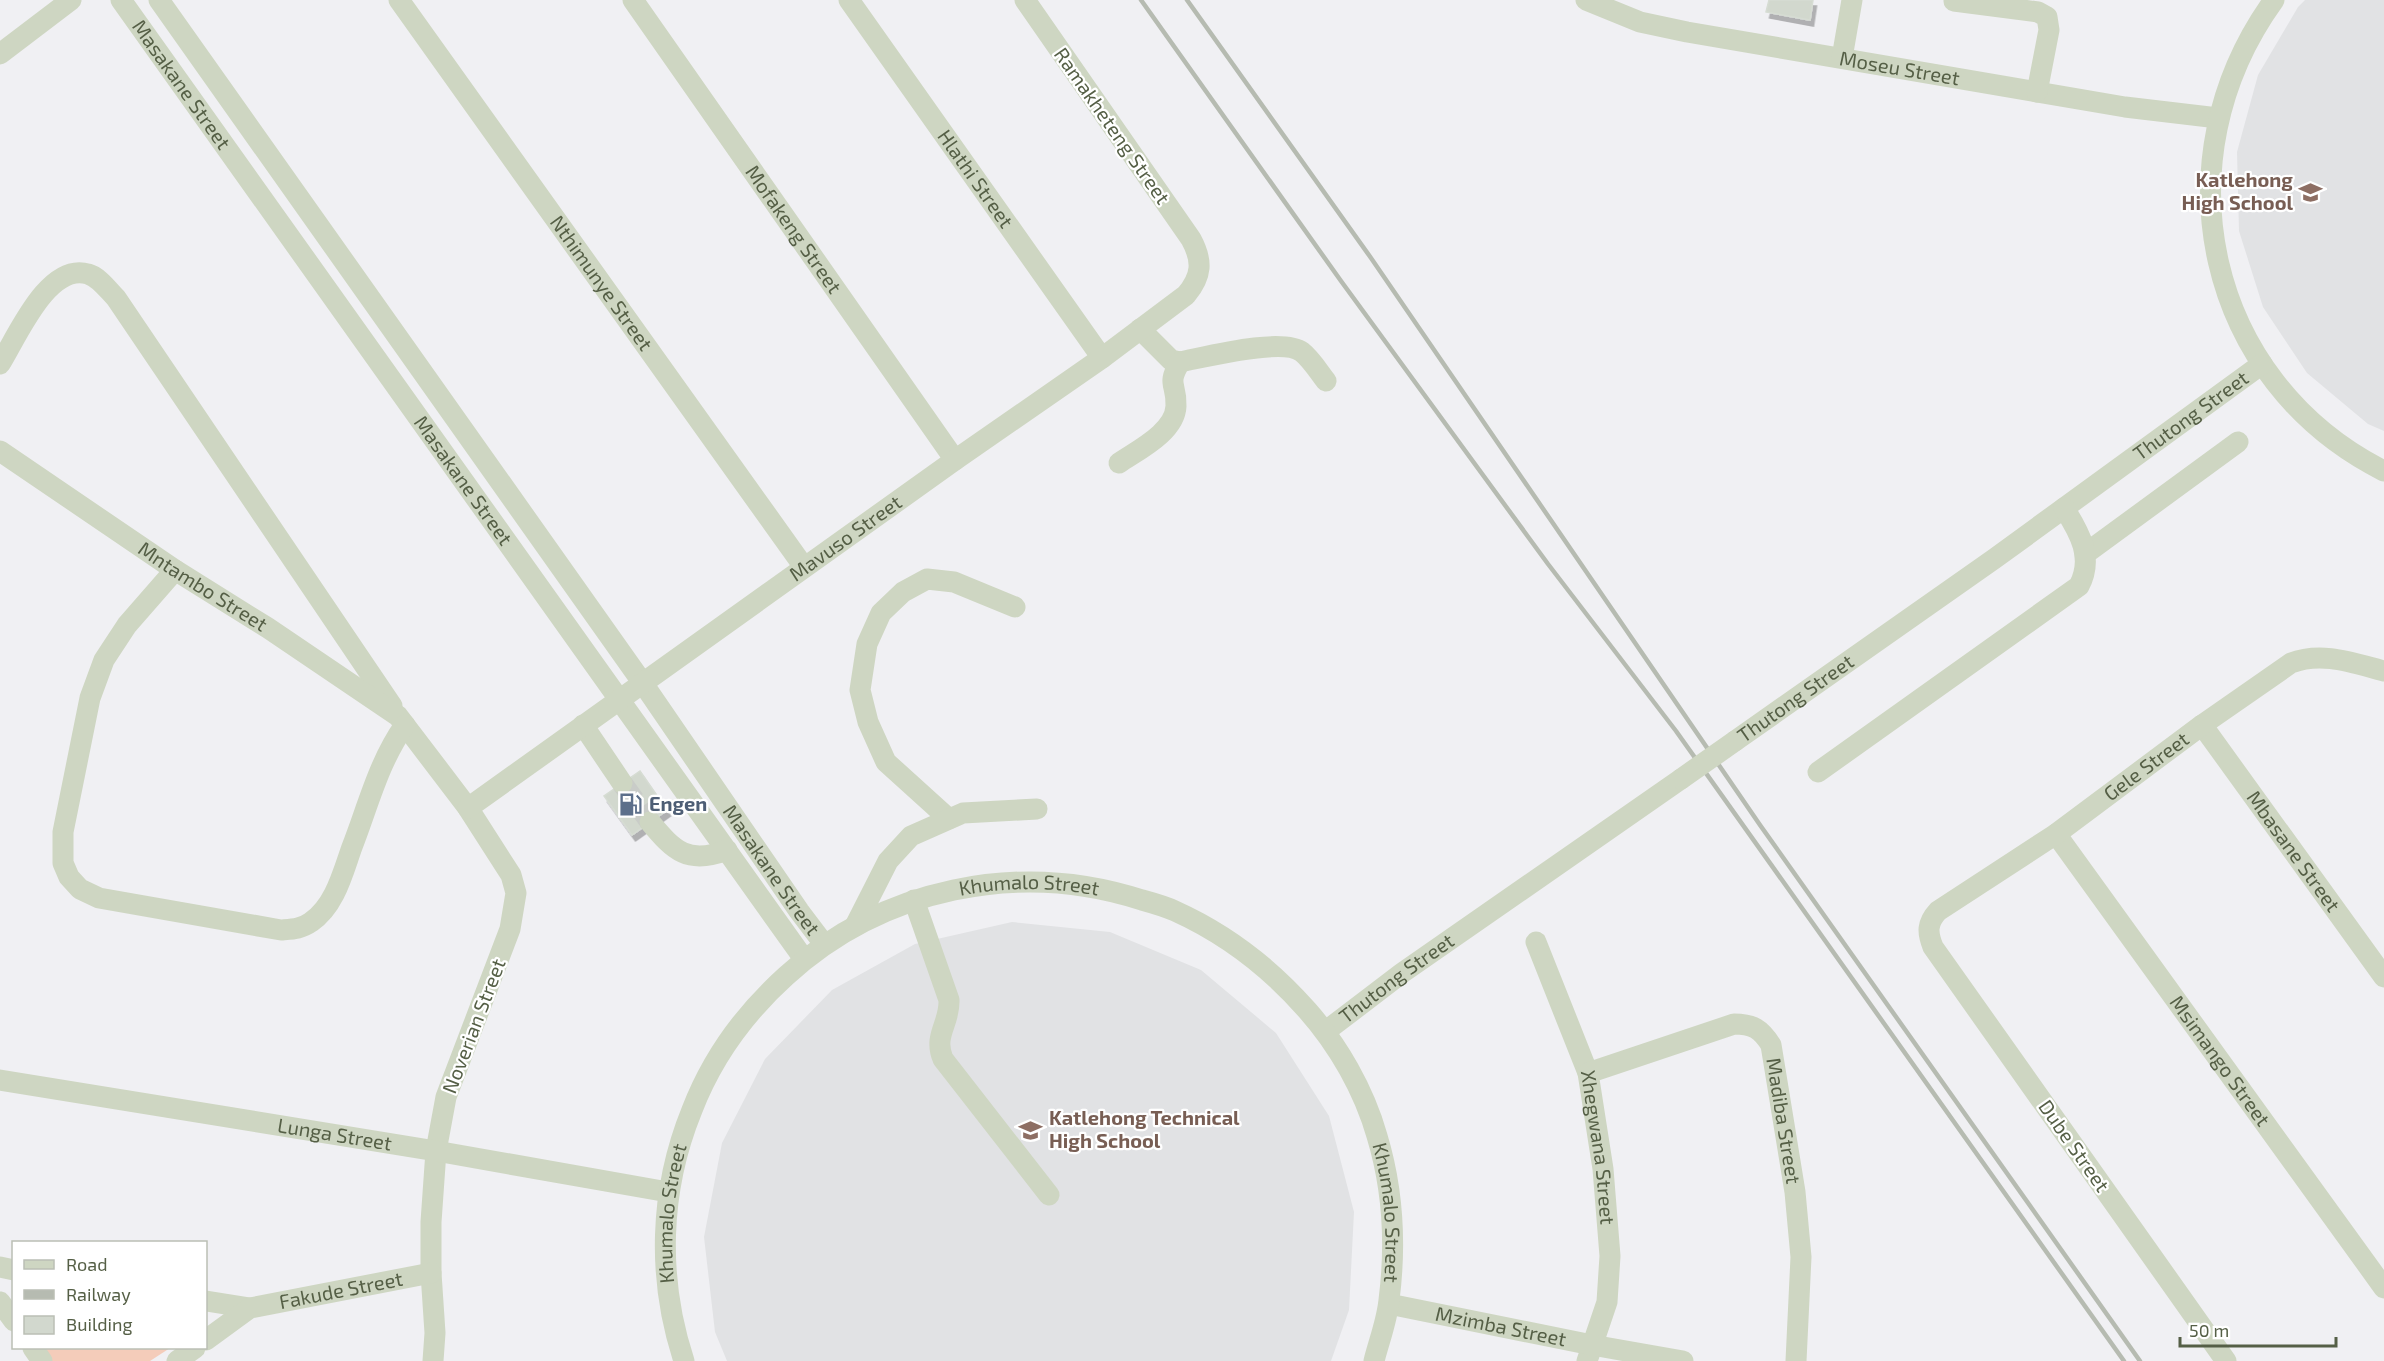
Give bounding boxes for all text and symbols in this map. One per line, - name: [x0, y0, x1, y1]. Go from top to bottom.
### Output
- street label: Masakane Street: [128, 15, 237, 154]
- street label: Ramakheteng Street: [1050, 43, 1176, 209]
- street label: Moseu Street: [1838, 45, 1962, 90]
- street label: Hlathi Street: [933, 125, 1019, 232]
- street label: Mofakeng Street: [741, 160, 848, 298]
- place label: Katlehong High School: [2182, 167, 2293, 214]
- school or university icon: Katlehong High School: [2298, 179, 2324, 205]
- street label: Nthimunye Street: [546, 210, 659, 355]
- street label: Thutong Street: [2128, 365, 2253, 465]
- street label: Masakane Street: [410, 411, 519, 550]
- street label: Mavuso Street: [784, 489, 906, 586]
- street label: Mntambo Street: [134, 536, 273, 636]
- street label: Thutong Street: [1732, 648, 1858, 747]
- street label: Gele Street: [2099, 726, 2193, 805]
- street label: Mbasane Street: [2242, 786, 2346, 916]
- fuel station icon: Engen: [618, 791, 644, 817]
- place label: Engen: [649, 791, 707, 815]
- street label: Masakane Street: [719, 800, 826, 940]
- street label: Khumalo Street: [957, 869, 1102, 900]
- street label: Thutong Street: [1334, 927, 1458, 1028]
- street label: Noverian Street: [436, 955, 510, 1096]
- street label: Msimango Street: [2166, 990, 2276, 1131]
- street label: Madiba Street: [1762, 1056, 1807, 1186]
- street label: Xhegwana Street: [1577, 1068, 1620, 1226]
- street label: Dube Street: [2034, 1095, 2116, 1196]
- place label: Katlehong Technical High School: [1049, 1105, 1240, 1152]
- street label: Lunga Street: [276, 1112, 394, 1155]
- school or university icon: Katlehong Technical High School: [1018, 1117, 1044, 1143]
- street label: Khumalo Street: [652, 1140, 691, 1284]
- street label: Khumalo Street: [1368, 1140, 1406, 1284]
- legend: [12, 1241, 207, 1349]
- text: Road: [66, 1253, 107, 1275]
- street label: Fakude Street: [277, 1266, 405, 1313]
- text: Railway: [66, 1283, 131, 1305]
- street label: Mzimba Street: [1434, 1301, 1569, 1351]
- scale bar: [2180, 1310, 2336, 1348]
- text: Building: [66, 1313, 133, 1335]
- text: 50 m: [2189, 1319, 2229, 1341]

